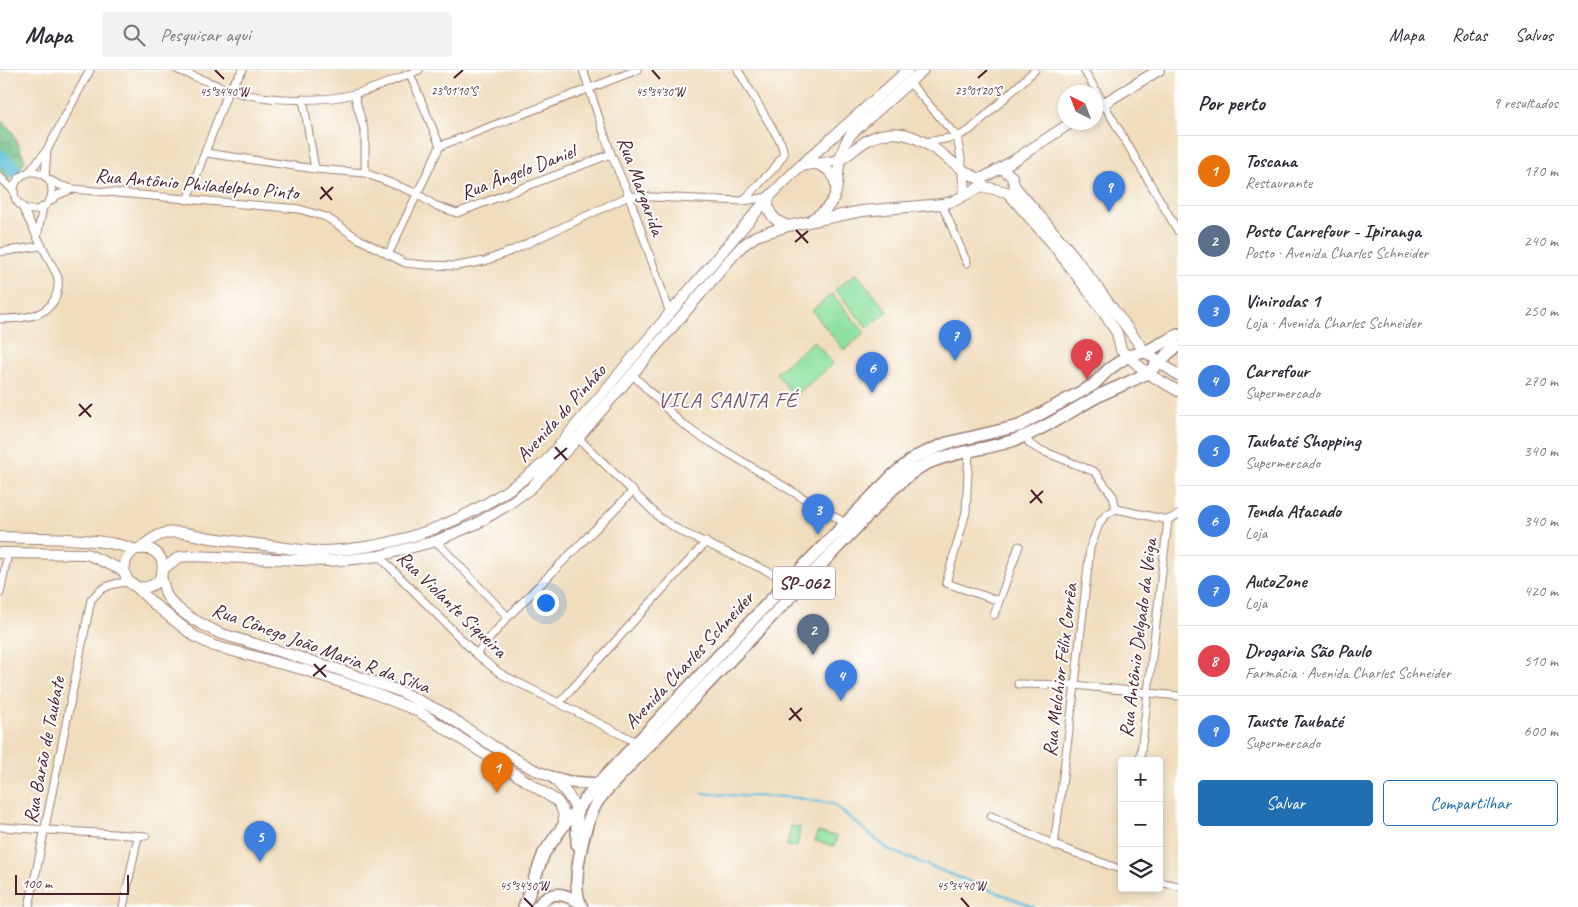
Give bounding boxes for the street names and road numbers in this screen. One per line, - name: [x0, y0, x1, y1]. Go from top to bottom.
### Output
- street label: Rua Margarida: [612, 133, 671, 240]
- street label: Rua Ângelo Daniel: [457, 137, 582, 205]
- street label: Rua Antônio Philadelpho Pinto: [94, 163, 302, 206]
- street label: Avenida do Pinhão: [510, 358, 612, 467]
- street label: Rua Antônio Delgado da Veiga: [1113, 535, 1163, 739]
- street label: Rua Violante Siqueira: [392, 545, 514, 664]
- road number: SP-062: [773, 566, 835, 600]
- street label: Rua Melchior Félix Corrêa: [1037, 581, 1083, 758]
- street label: Avenida Charles Schneider: [619, 585, 761, 734]
- street label: Rua Cônego João Maria R da Silva: [209, 597, 434, 699]
- street label: Rua Barão de Taubate: [18, 673, 71, 825]

